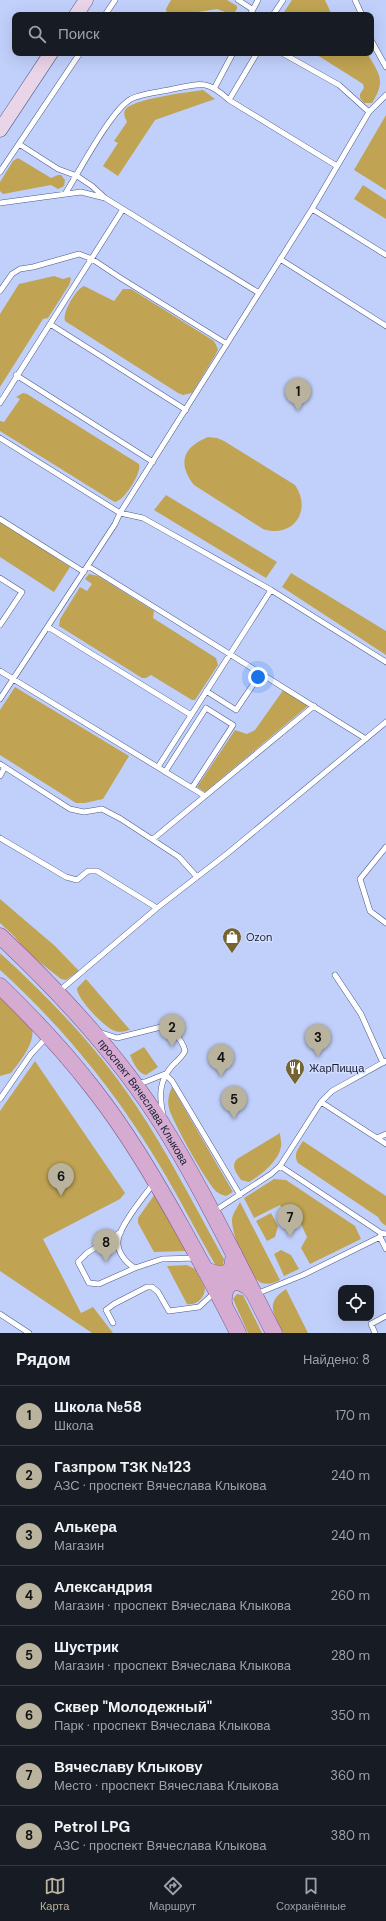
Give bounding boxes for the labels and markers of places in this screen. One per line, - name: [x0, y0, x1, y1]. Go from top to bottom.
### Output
- pin: 1: [285, 378, 311, 411]
- shop icon: Ozon: [221, 926, 243, 954]
- place label: Ozon: [246, 930, 272, 944]
- pin: 2: [159, 1014, 185, 1047]
- pin: 3: [305, 1024, 331, 1057]
- pin: 4: [208, 1044, 234, 1077]
- restaurant icon: ЖарПицца: [284, 1057, 306, 1085]
- place label: ЖарПицца: [309, 1061, 365, 1075]
- pin: 5: [221, 1086, 247, 1119]
- pin: 6: [48, 1163, 74, 1196]
- pin: 7: [277, 1204, 303, 1237]
- pin: 8: [93, 1229, 119, 1262]

